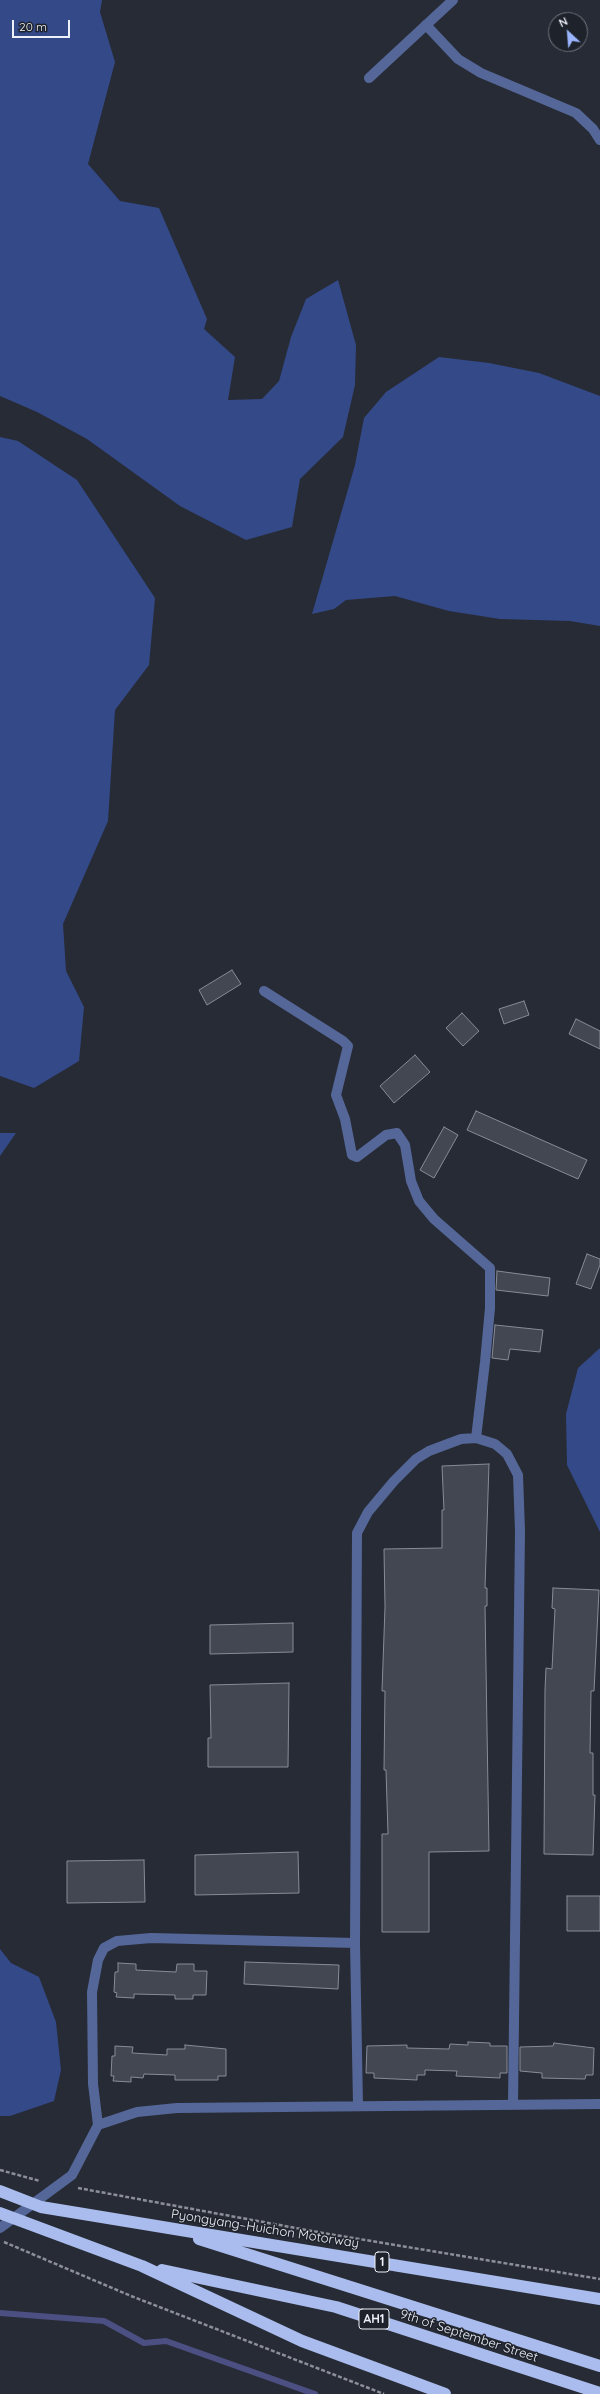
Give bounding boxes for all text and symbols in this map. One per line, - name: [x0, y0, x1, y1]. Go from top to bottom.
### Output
- scale bar: [14, 12, 72, 38]
- north arrow: [548, 12, 588, 52]
- text: N: [556, 14, 570, 30]
- text: 20 m: [19, 19, 47, 34]
- street label: Pyongyang–Huichon Motorway: [170, 2206, 360, 2252]
- road number: 1: [375, 2252, 389, 2272]
- street label: 9th of September Street: [398, 2306, 540, 2366]
- road number: AH1: [359, 2309, 389, 2329]

